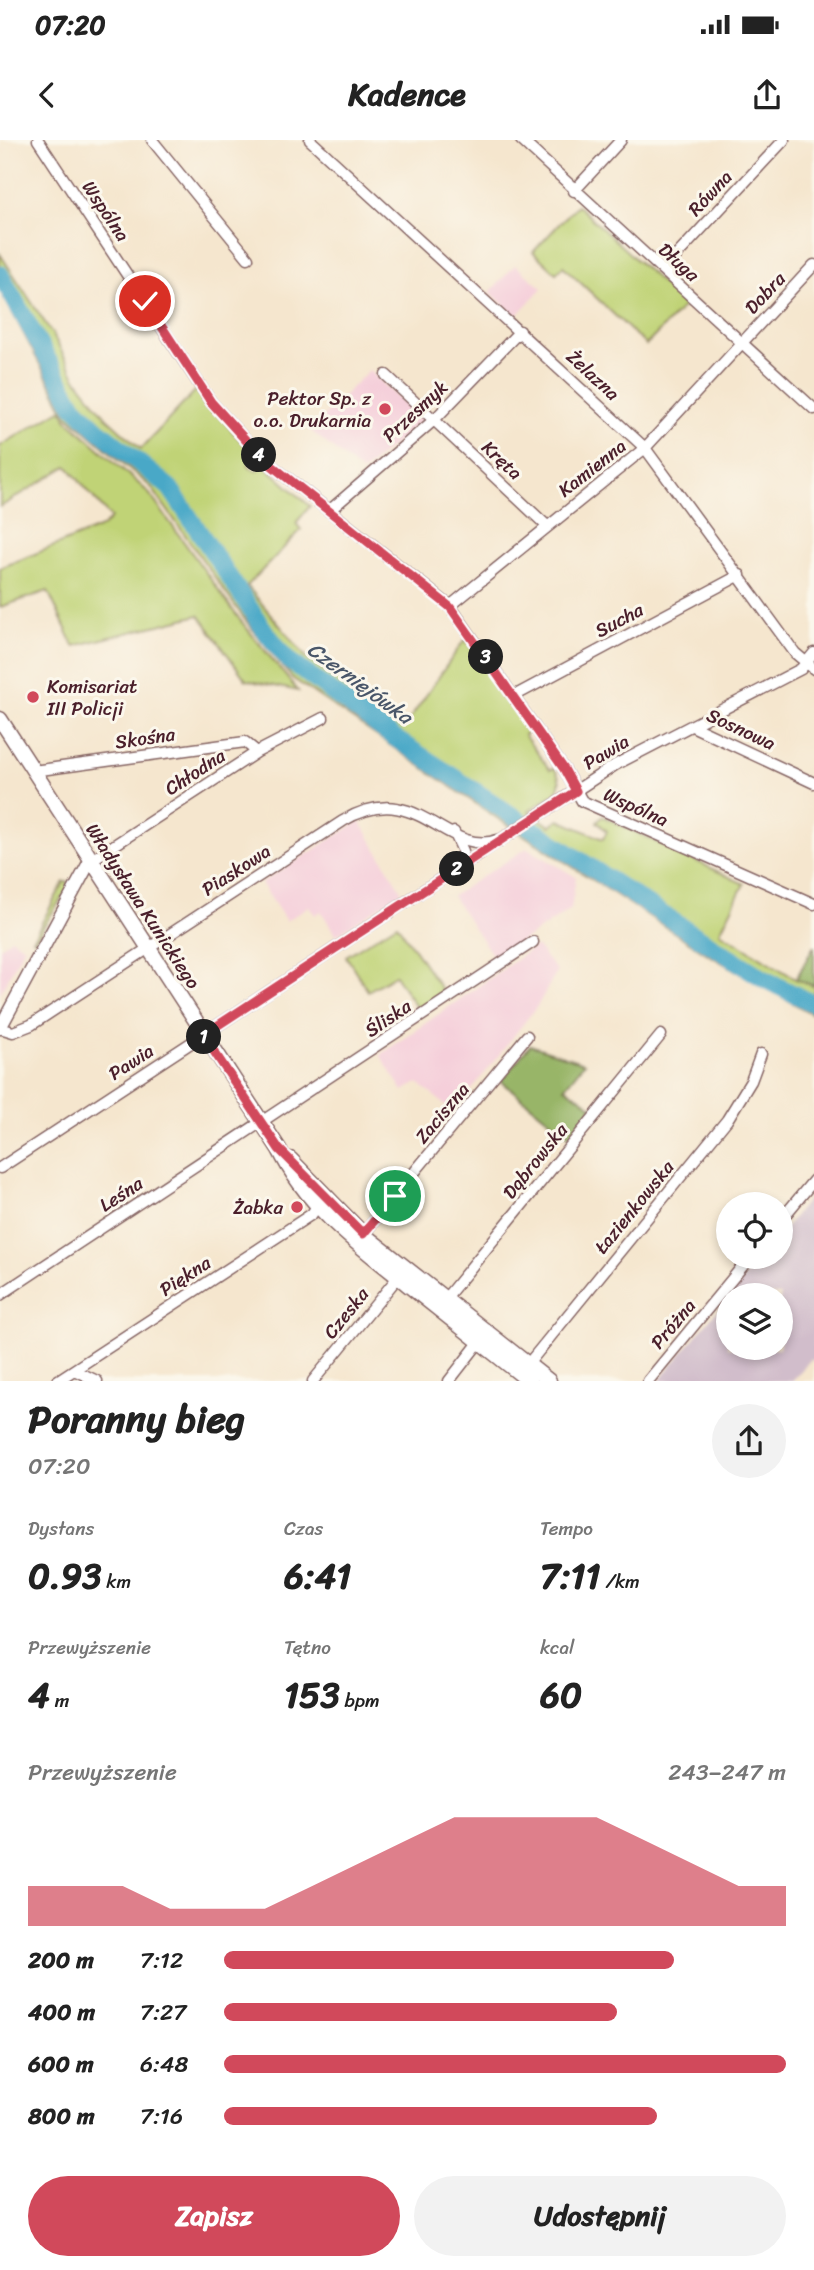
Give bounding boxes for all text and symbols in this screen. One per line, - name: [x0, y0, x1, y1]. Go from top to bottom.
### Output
- text: 07:20: [35, 2, 106, 48]
- text: Kadence: [348, 66, 466, 123]
- icon: back: [28, 76, 66, 114]
- icon: share: [748, 76, 786, 114]
- street label: Równa: [679, 162, 741, 224]
- street label: Wspólna: [73, 173, 139, 249]
- street label: Długa: [651, 234, 708, 290]
- street label: Dobra: [736, 264, 794, 322]
- pin: [115, 271, 175, 331]
- icon: check: [126, 282, 164, 320]
- street label: Żelazna: [558, 341, 628, 409]
- street label: Przesmyk: [374, 371, 456, 451]
- place label: Pektor Sp. z o.o. Drukarnia: [254, 382, 372, 437]
- marker: Pektor Sp. z o.o. Drukarnia: [377, 401, 393, 417]
- street label: Kamienna: [550, 430, 634, 506]
- street label: Kręta: [474, 432, 531, 488]
- pin: 4: [242, 438, 276, 472]
- text: 4: [253, 438, 264, 471]
- street label: Sucha: [589, 593, 650, 647]
- water label: Czerniejówka: [299, 631, 422, 736]
- pin: 3: [468, 640, 504, 674]
- text: 3: [480, 640, 491, 673]
- place label: Komisariat III Policji: [46, 670, 137, 725]
- marker: Komisariat III Policji: [25, 689, 41, 705]
- street label: Sosnowa: [701, 699, 781, 760]
- street label: Skośna: [113, 717, 178, 759]
- street label: Pawia: [577, 725, 636, 779]
- street label: Chłodna: [158, 740, 233, 804]
- street label: Wspólna: [598, 778, 674, 836]
- street label: Władysława Kunickiego: [77, 816, 209, 996]
- street label: Piaskowa: [195, 835, 278, 905]
- pin: 2: [440, 852, 475, 886]
- text: 2: [451, 852, 462, 885]
- street label: Śliska: [358, 990, 419, 1046]
- pin: 1: [186, 1020, 222, 1054]
- text: 1: [199, 1020, 208, 1053]
- street label: Pawia: [101, 1035, 161, 1089]
- street label: Zaciszna: [406, 1074, 478, 1151]
- street label: Dąbrowska: [494, 1115, 577, 1206]
- street label: Łazienkowska: [586, 1152, 683, 1261]
- pin: [365, 1166, 425, 1226]
- street label: Leśna: [92, 1167, 150, 1221]
- icon: arrive: [376, 1177, 414, 1215]
- place label: Żabka: [233, 1191, 283, 1224]
- map controls: [716, 1192, 793, 1360]
- button: locate: [716, 1192, 793, 1269]
- marker: Żabka: [289, 1199, 305, 1215]
- street label: Piękna: [152, 1247, 218, 1305]
- street label: Czeska: [315, 1279, 378, 1346]
- button: layers: [716, 1283, 793, 1360]
- street label: Próżna: [642, 1291, 705, 1357]
- text: Poranny bieg: [28, 1386, 245, 1453]
- button: share: [712, 1404, 786, 1478]
- text: 07:20: [28, 1446, 90, 1487]
- text: Dystans: [28, 1512, 94, 1545]
- text: Czas: [284, 1512, 323, 1545]
- text: Tempo: [540, 1512, 593, 1545]
- text: 0.93: [28, 1545, 101, 1607]
- text: 6:41: [284, 1545, 351, 1607]
- text: 7:11: [540, 1545, 601, 1607]
- text: km: [101, 1565, 131, 1598]
- text: /km: [601, 1565, 640, 1598]
- text: Przewyższenie: [28, 1631, 151, 1664]
- text: Tętno: [284, 1631, 331, 1664]
- text: kcal: [540, 1631, 575, 1664]
- text: 4: [28, 1664, 50, 1726]
- text: 153: [284, 1664, 340, 1726]
- text: 60: [540, 1664, 582, 1726]
- text: m: [50, 1684, 69, 1717]
- text: bpm: [340, 1684, 380, 1717]
- text: Przewyższenie: [28, 1752, 177, 1793]
- text: 243–247 m: [668, 1752, 786, 1793]
- text: 200 m: [28, 1940, 94, 1981]
- text: 7:12: [140, 1940, 183, 1981]
- text: 400 m: [28, 1992, 95, 2033]
- text: 7:27: [140, 1992, 186, 2033]
- text: 600 m: [28, 2044, 94, 2085]
- text: 6:48: [140, 2044, 188, 2085]
- text: 800 m: [28, 2096, 95, 2137]
- text: 7:16: [140, 2096, 183, 2137]
- button: Zapisz: [28, 2176, 400, 2256]
- button: Udostępnij: [414, 2176, 786, 2256]

